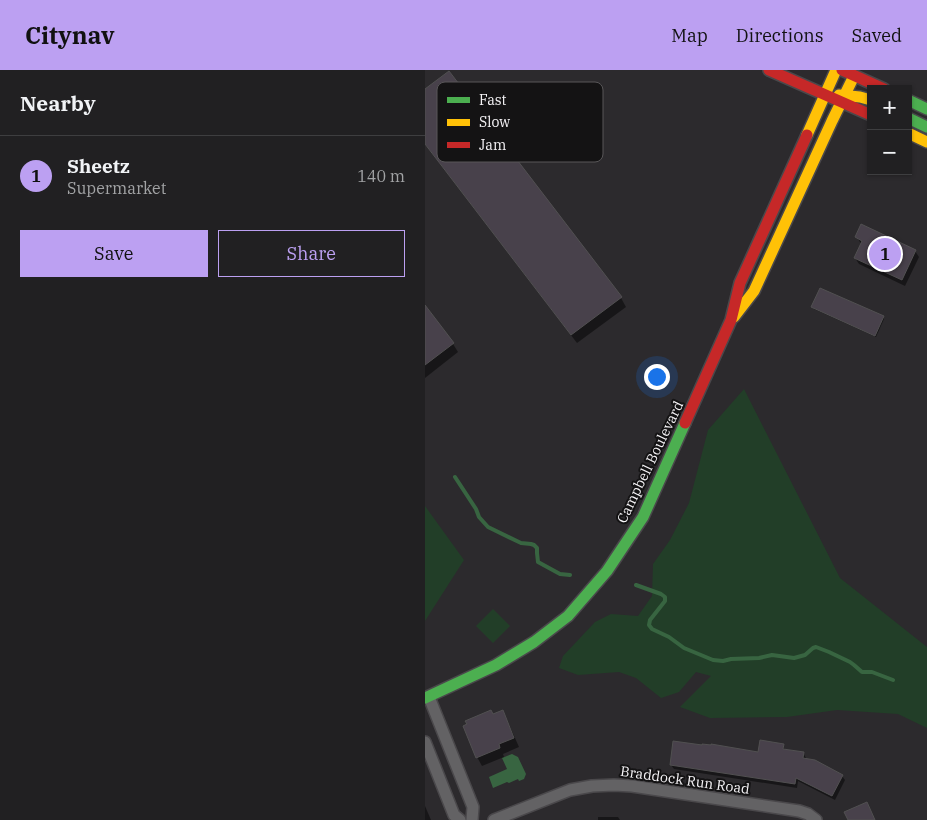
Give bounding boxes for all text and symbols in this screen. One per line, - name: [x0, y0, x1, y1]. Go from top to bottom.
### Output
- text: Citynav: [25, 19, 114, 51]
- text: Map: [671, 24, 708, 47]
- text: Directions: [736, 24, 824, 47]
- text: Saved: [852, 24, 902, 47]
- legend: [437, 82, 603, 162]
- map controls: [867, 85, 912, 175]
- button: +: [867, 85, 912, 130]
- text: Nearby: [20, 89, 96, 117]
- text: Fast: [479, 91, 507, 109]
- text: Slow: [479, 113, 510, 131]
- button: −: [867, 130, 912, 175]
- text: Jam: [479, 136, 506, 154]
- text: Sheetz: [67, 154, 130, 178]
- text: 1: [31, 166, 41, 186]
- text: 140 m: [357, 166, 405, 186]
- text: Supermarket: [67, 178, 166, 198]
- button: Save: [20, 230, 208, 277]
- button: Share: [218, 230, 405, 277]
- pin: 1: [869, 235, 901, 273]
- your location: [644, 364, 670, 390]
- street label: Campbell Boulevard: [613, 398, 688, 526]
- street label: Braddock Run Road: [619, 762, 751, 798]

